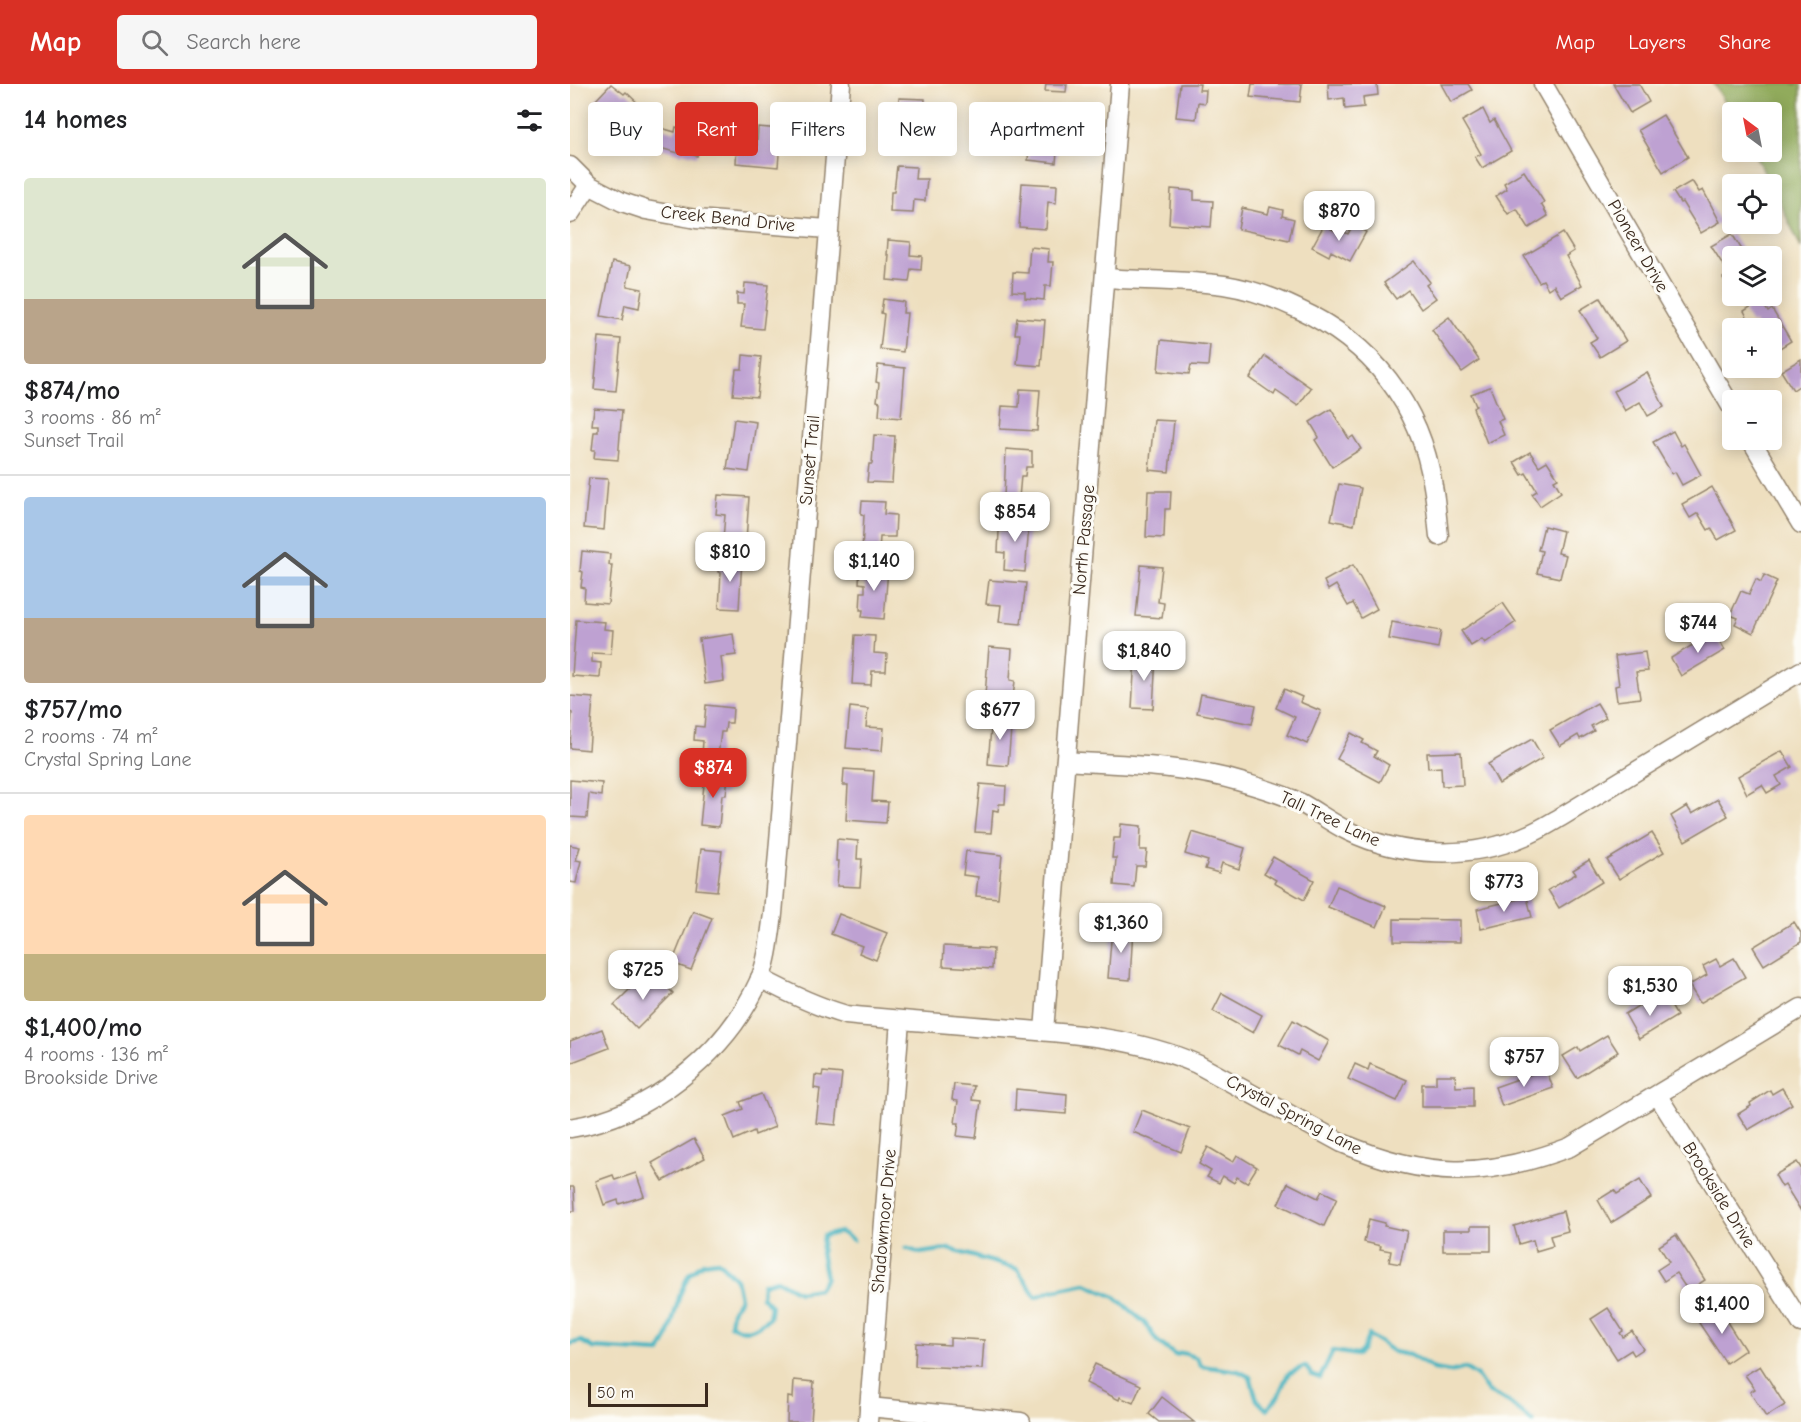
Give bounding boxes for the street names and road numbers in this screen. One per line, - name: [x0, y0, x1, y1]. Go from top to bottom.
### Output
- street label: Pioneer Drive: [1603, 196, 1673, 296]
- street label: Creek Bend Drive: [660, 201, 796, 237]
- street label: Sunset Trail: [796, 414, 824, 506]
- street label: North Passage: [1069, 484, 1099, 596]
- street label: Tall Tree Lane: [1277, 787, 1383, 851]
- street label: Crystal Spring Lane: [1222, 1070, 1366, 1160]
- street label: Brookside Drive: [1678, 1138, 1760, 1252]
- street label: Shadowmoor Drive: [867, 1148, 901, 1294]

